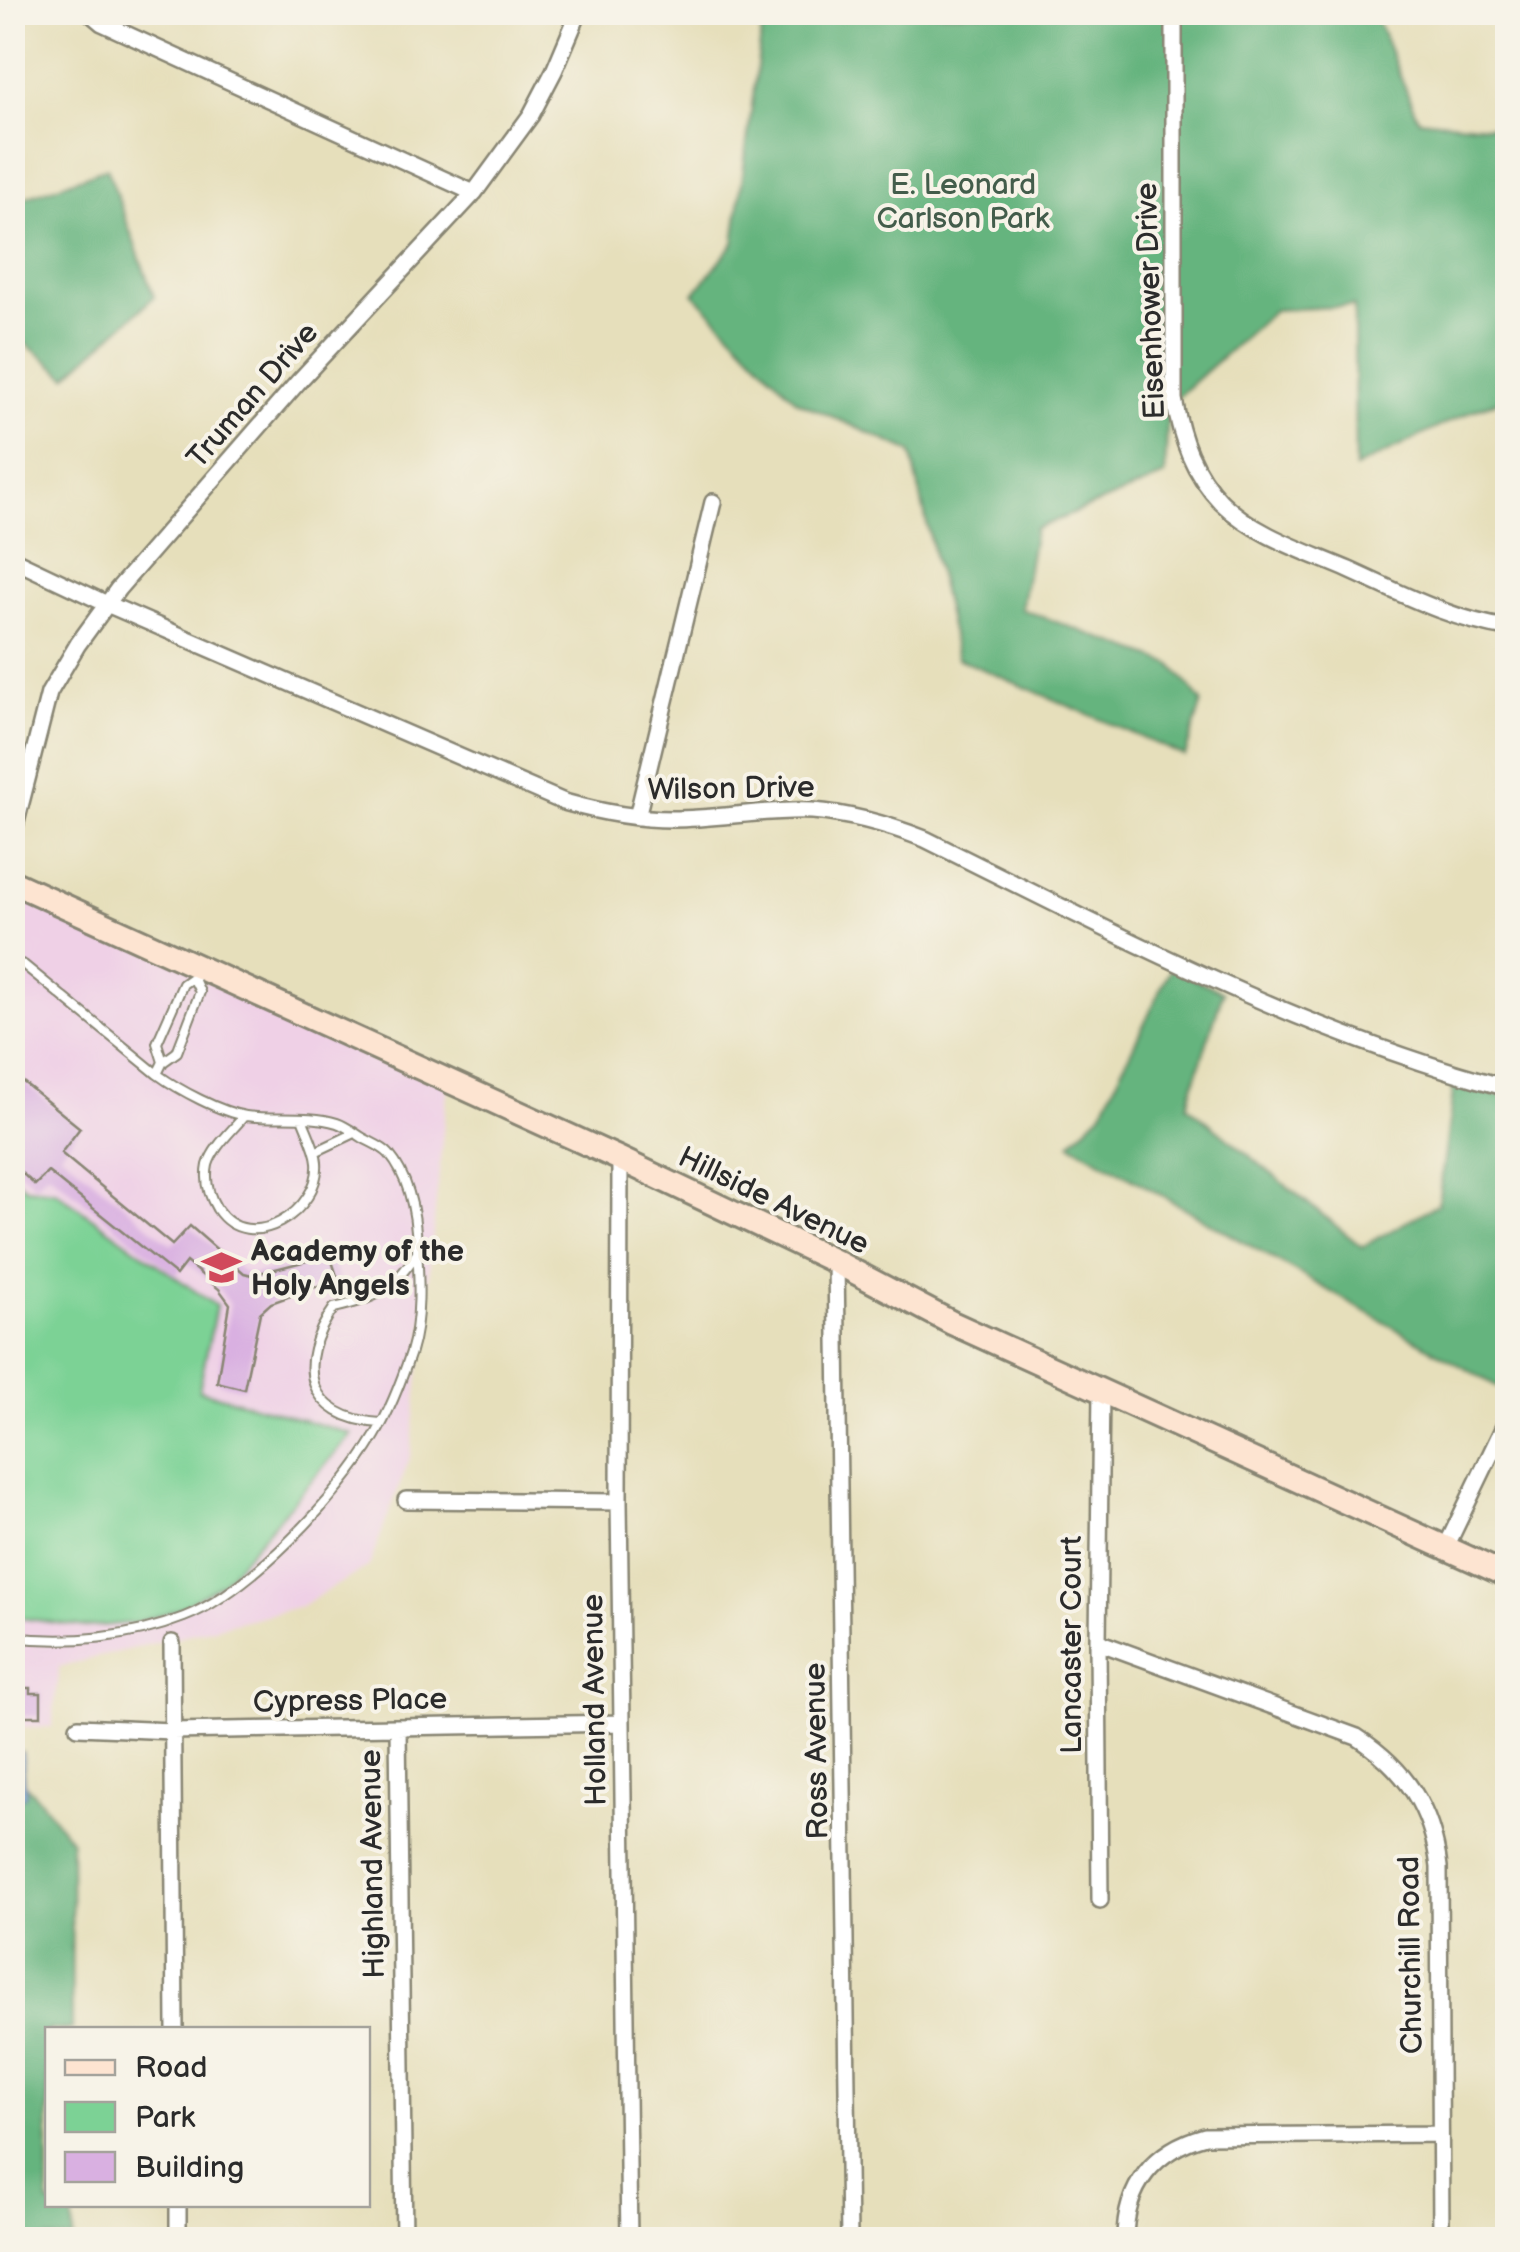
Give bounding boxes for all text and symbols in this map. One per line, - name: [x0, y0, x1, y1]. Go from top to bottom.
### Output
- park label: E. Leonard Carlson Park: [877, 167, 1050, 237]
- street label: Eisenhower Drive: [1129, 182, 1173, 420]
- street label: Truman Drive: [180, 315, 326, 476]
- street label: Wilson Drive: [647, 770, 815, 808]
- street label: Hillside Avenue: [672, 1139, 875, 1263]
- place label: Academy of the Holy Angels: [250, 1234, 464, 1304]
- school or university icon: Academy of the Holy Angels: [200, 1247, 242, 1289]
- street label: Lancaster Court: [1054, 1536, 1090, 1754]
- street label: Holland Avenue: [575, 1594, 615, 1806]
- street label: Ross Avenue: [797, 1662, 837, 1840]
- street label: Cypress Place: [253, 1681, 447, 1721]
- street label: Highland Avenue: [353, 1749, 393, 1979]
- street label: Churchill Road: [1391, 1856, 1431, 2054]
- legend: [45, 2027, 370, 2207]
- text: Road: [135, 2050, 208, 2086]
- text: Park: [135, 2100, 195, 2136]
- text: Building: [135, 2150, 244, 2186]

